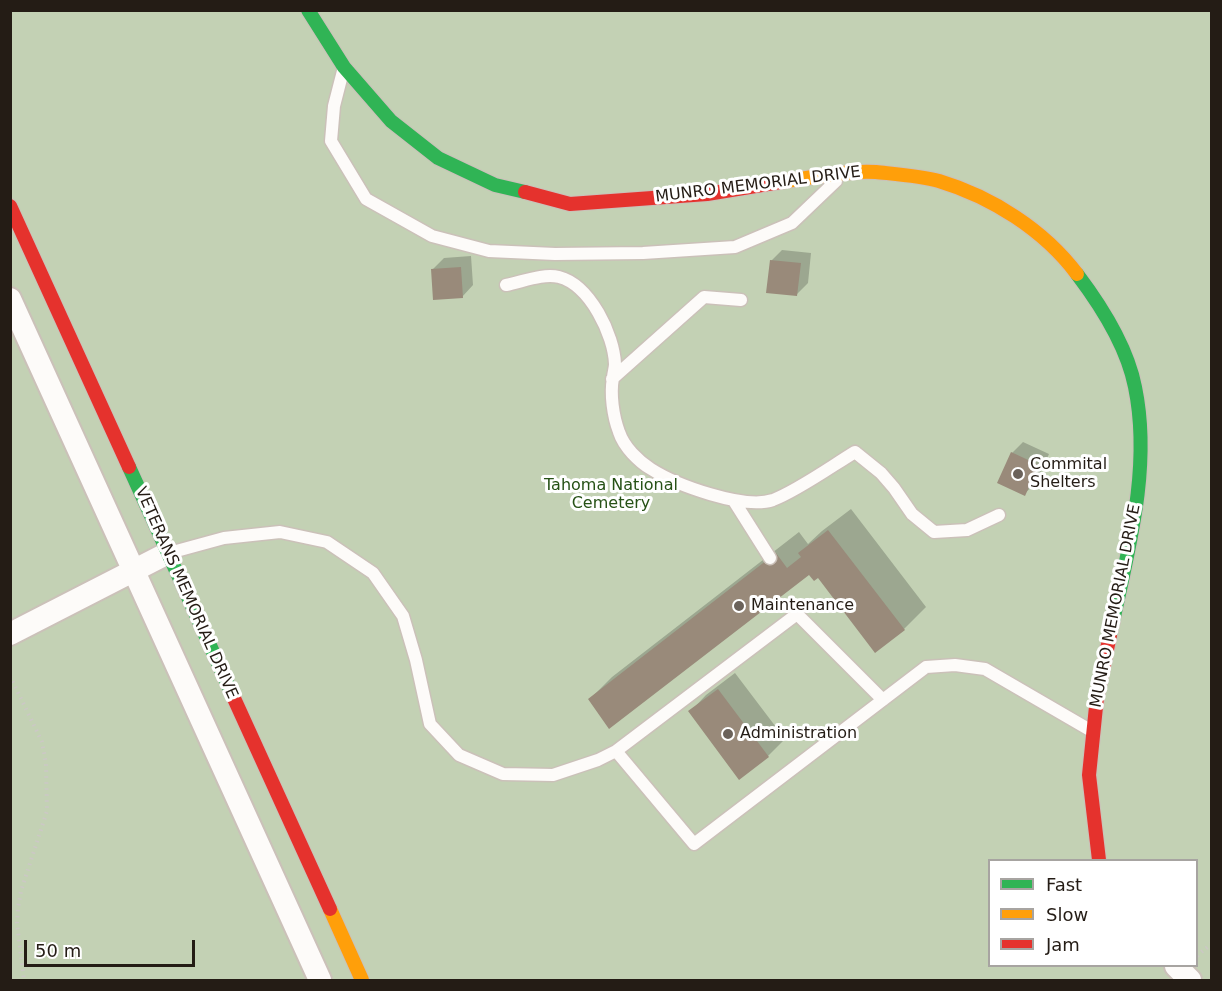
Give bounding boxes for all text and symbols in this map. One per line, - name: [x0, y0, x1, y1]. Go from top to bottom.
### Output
- street label: MUNRO MEMORIAL DRIVE: [654, 163, 862, 207]
- place label: Commital Shelters: [1030, 455, 1107, 493]
- marker: Commital Shelters: [1011, 467, 1025, 481]
- park label: Tahoma National Cemetery: [544, 476, 678, 514]
- street label: VETERANS MEMORIAL DRIVE: [130, 484, 242, 702]
- street label: MUNRO MEMORIAL DRIVE: [1087, 503, 1145, 709]
- place label: Maintenance: [751, 596, 854, 616]
- marker: Maintenance: [732, 599, 746, 613]
- place label: Administration: [740, 724, 857, 744]
- marker: Administration: [721, 727, 735, 741]
- legend: [988, 859, 1198, 967]
- text: Fast: [1046, 874, 1082, 895]
- text: Slow: [1046, 904, 1088, 925]
- scale bar: [27, 928, 198, 966]
- text: Jam: [1046, 934, 1080, 955]
- text: 50 m: [35, 940, 81, 961]

